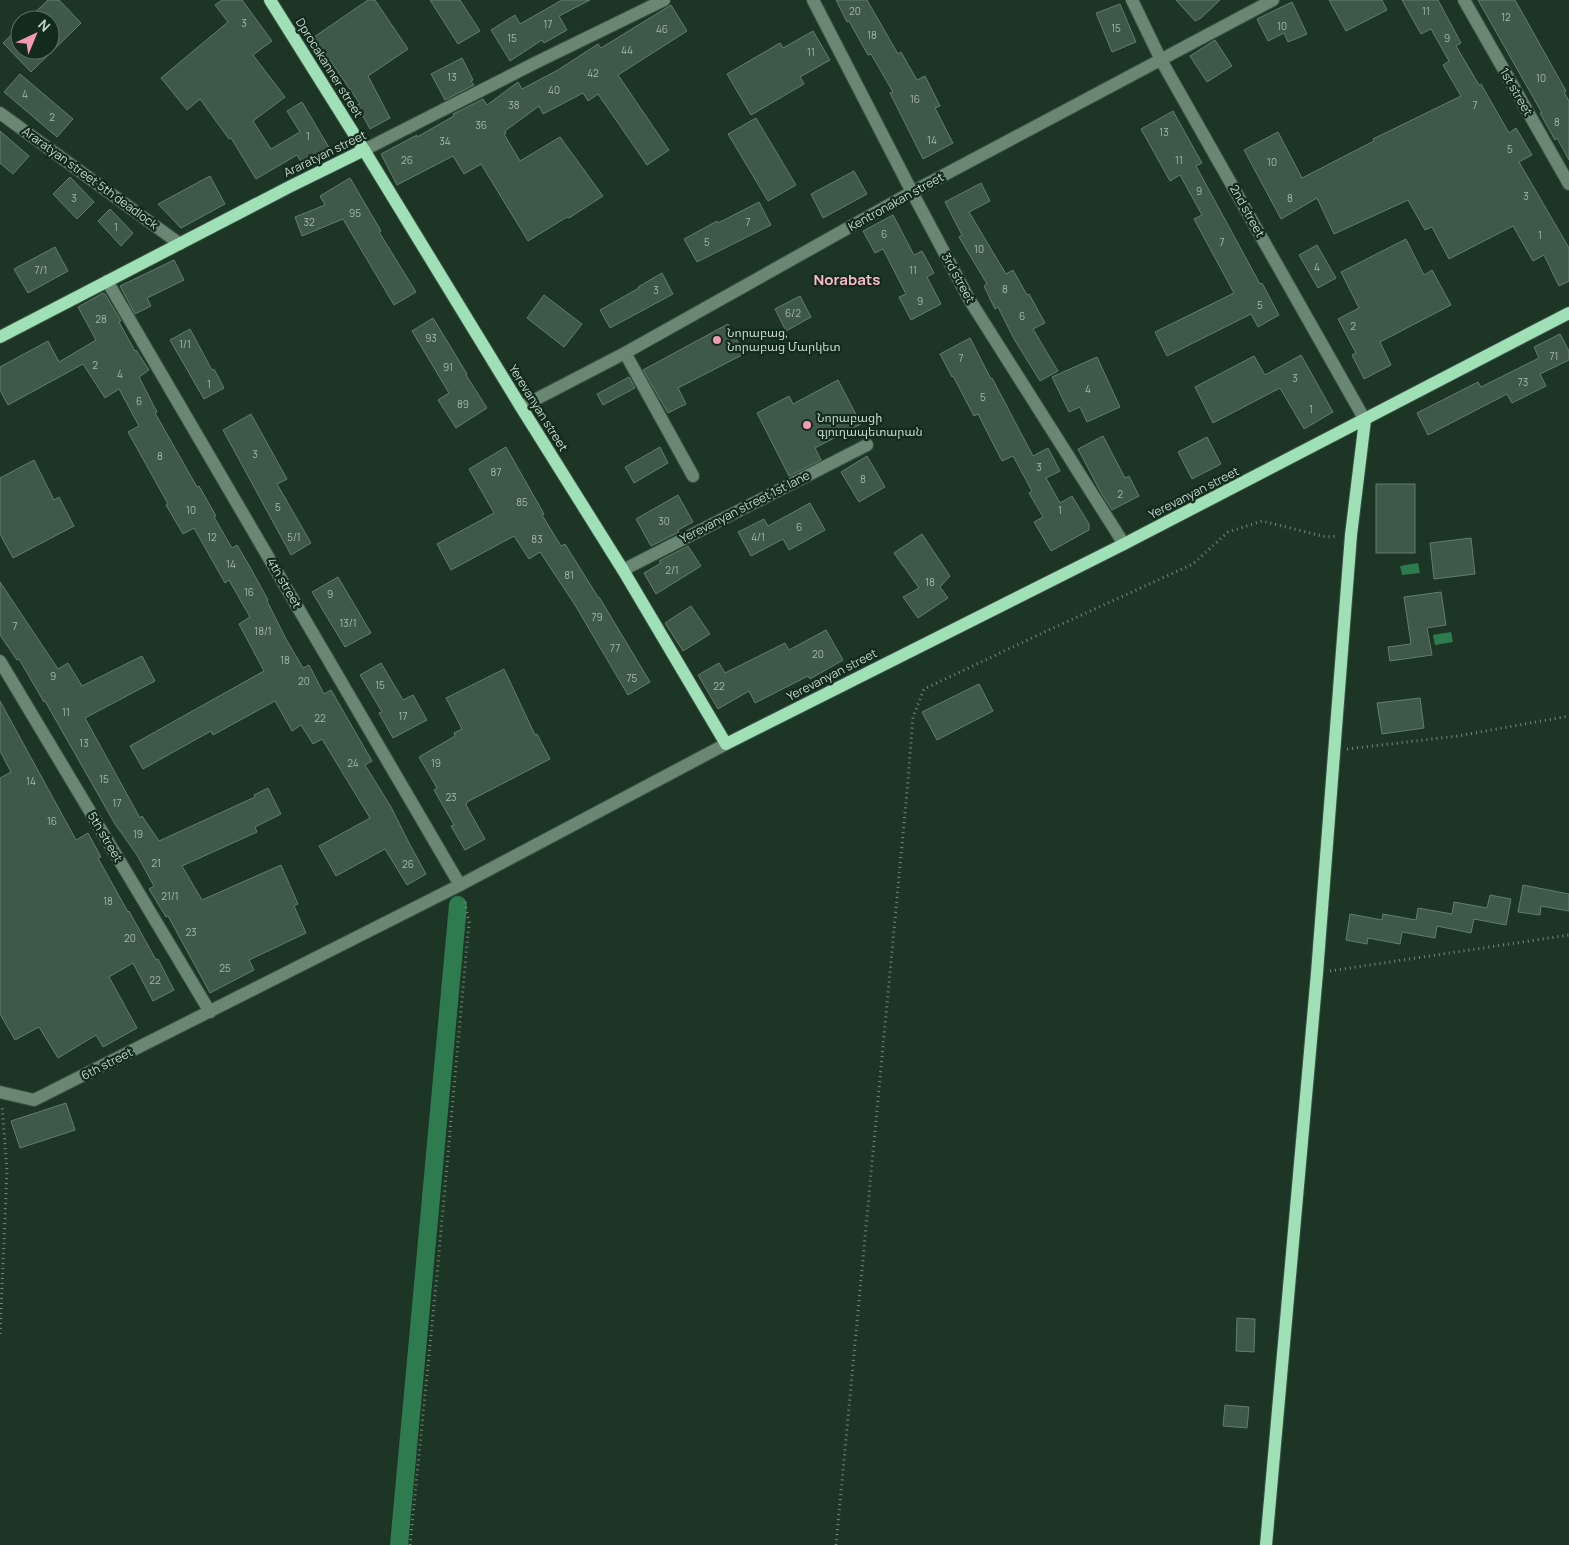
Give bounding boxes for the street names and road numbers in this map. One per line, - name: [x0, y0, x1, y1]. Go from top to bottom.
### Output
- street label: Dprocakanner street: [292, 15, 367, 121]
- street label: 1st street: [1496, 65, 1537, 119]
- street label: Araratyan street 5th deadlock: [19, 122, 163, 233]
- street label: Araratyan street: [281, 126, 369, 181]
- street label: Kentronakan street: [845, 168, 947, 235]
- street label: 2nd street: [1226, 181, 1269, 240]
- street label: 3rd street: [938, 250, 979, 306]
- street label: Yerevanyan street: [505, 361, 572, 455]
- street label: Yerevanyan street: [1146, 462, 1242, 523]
- street label: Yerevanyan street 1st lane: [677, 466, 813, 547]
- street label: 4th street: [263, 554, 306, 611]
- street label: Yerevanyan street: [784, 644, 880, 705]
- street label: 5th street: [84, 809, 127, 865]
- street label: 6th street: [78, 1043, 136, 1084]

